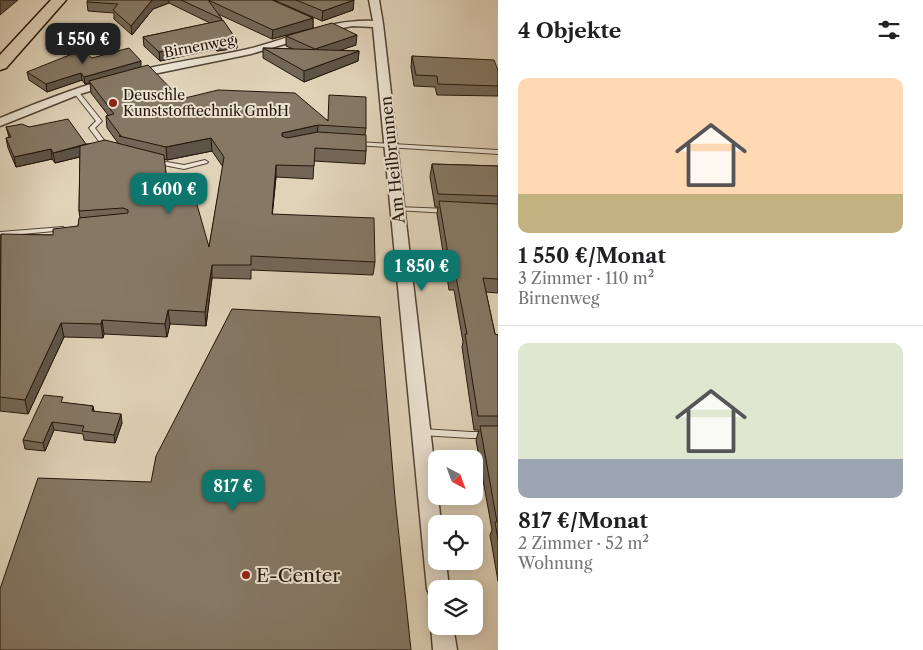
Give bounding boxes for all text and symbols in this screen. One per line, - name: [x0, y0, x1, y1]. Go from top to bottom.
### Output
- icon: filters: [875, 16, 903, 44]
- text: 4 Objekte: [518, 18, 621, 43]
- pin: 1 550 €: [37, 22, 129, 65]
- text: 1 550 €: [56, 29, 110, 49]
- street label: Birnenweg: [162, 30, 236, 62]
- place label: Deuschle Kunststofftechnik GmbH: [123, 86, 289, 120]
- street label: Am Heilbrunnen: [375, 95, 409, 226]
- marker: Deuschle Kunststofftechnik GmbH: [107, 97, 119, 109]
- icon: home: [666, 110, 756, 200]
- pin: 1 600 €: [123, 172, 215, 215]
- text: 1 600 €: [141, 179, 197, 199]
- text: 1 550 €/Monat: [518, 243, 666, 268]
- pin: 1 850 €: [376, 250, 468, 292]
- text: 1 850 €: [395, 256, 449, 276]
- text: 3 Zimmer · 110 m²: [518, 268, 654, 288]
- text: Birnenweg: [518, 288, 600, 308]
- icon: home: [666, 376, 756, 466]
- north arrow: [428, 450, 482, 505]
- map controls: [428, 450, 483, 635]
- pin: 817 €: [198, 470, 268, 512]
- text: 817 €: [213, 476, 253, 496]
- text: 817 €/Monat: [518, 508, 648, 533]
- button: locate: [428, 515, 483, 570]
- text: 2 Zimmer · 52 m²: [518, 533, 649, 553]
- text: Wohnung: [518, 553, 592, 573]
- place label: E-Center: [256, 564, 340, 587]
- marker: E-Center: [240, 569, 252, 581]
- button: layers: [428, 580, 483, 635]

